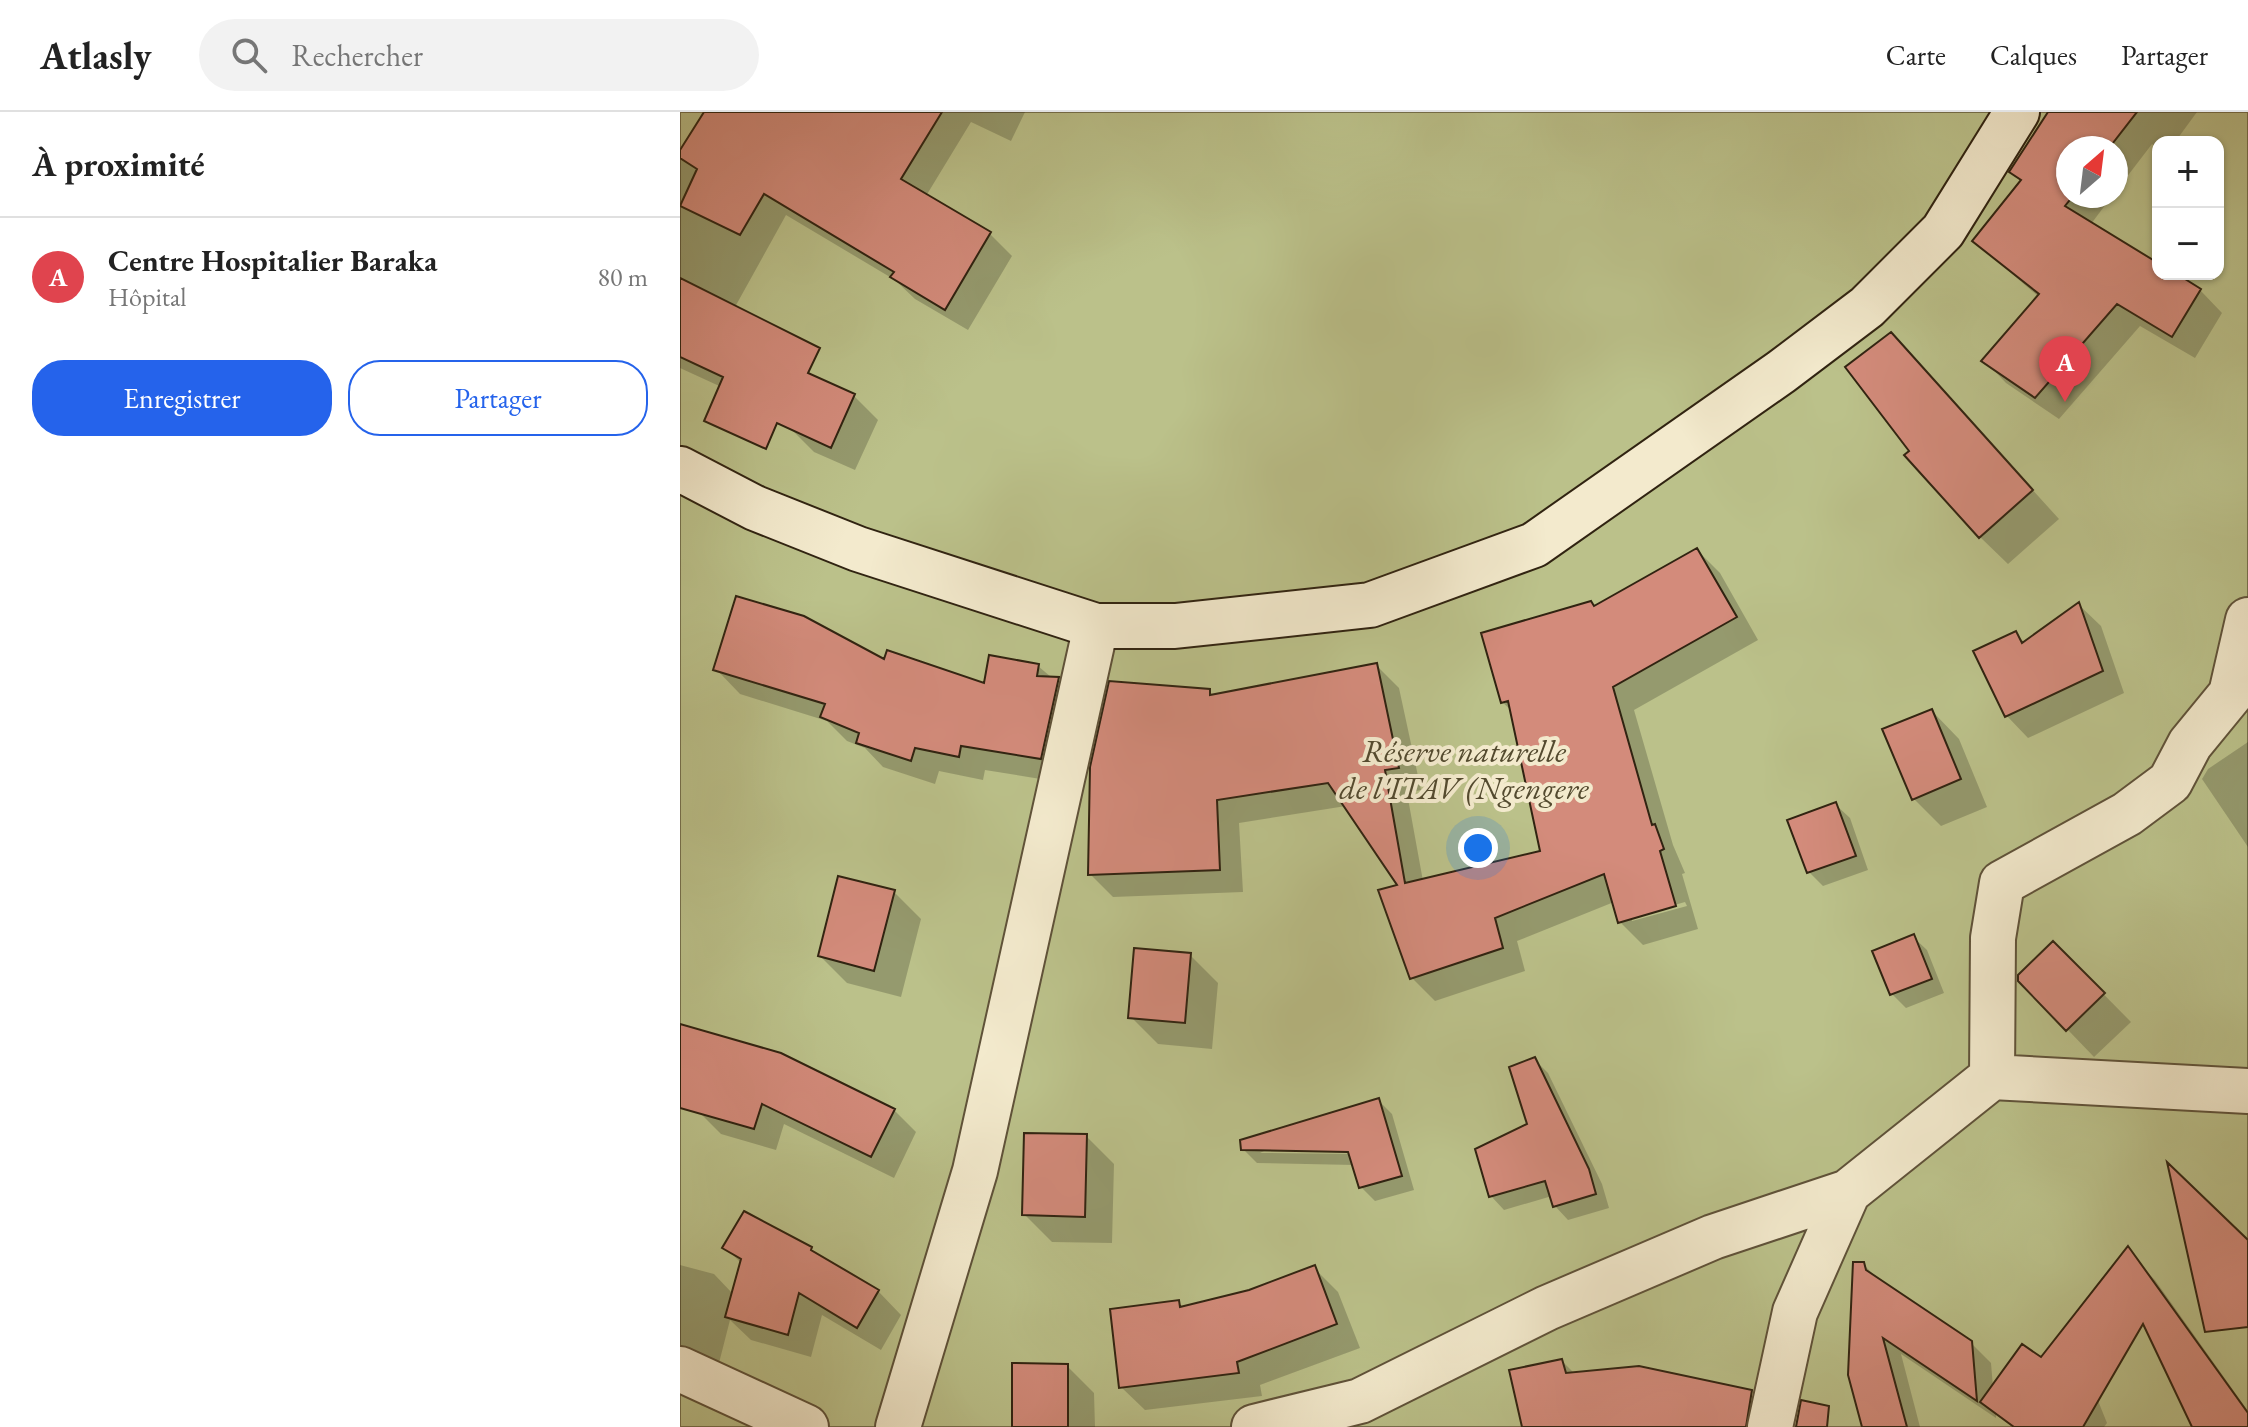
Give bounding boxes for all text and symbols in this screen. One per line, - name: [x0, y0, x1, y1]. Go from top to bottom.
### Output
- search box: [199, 19, 759, 91]
- text: Atlasly: [40, 31, 151, 80]
- icon: search: [227, 33, 271, 77]
- text: Rechercher: [291, 36, 423, 75]
- text: Carte: [1886, 37, 1946, 73]
- text: Calques: [1990, 37, 2077, 73]
- text: Partager: [2121, 37, 2208, 73]
- north arrow: [2056, 136, 2128, 208]
- map controls: [2152, 136, 2224, 280]
- button: +: [2152, 136, 2224, 208]
- text: À proximité: [32, 142, 205, 186]
- button: −: [2152, 208, 2224, 280]
- text: Centre Hospitalier Baraka: [108, 241, 437, 280]
- text: A: [49, 260, 67, 294]
- text: 80 m: [598, 260, 648, 294]
- text: Hôpital: [108, 280, 187, 314]
- pin: A: [2039, 336, 2091, 402]
- button: Enregistrer: [32, 360, 332, 436]
- button: Partager: [348, 360, 648, 436]
- park label: Réserve naturelle de l'ITAV (Ngengere: [1339, 730, 1590, 809]
- your location: [1458, 828, 1498, 868]

